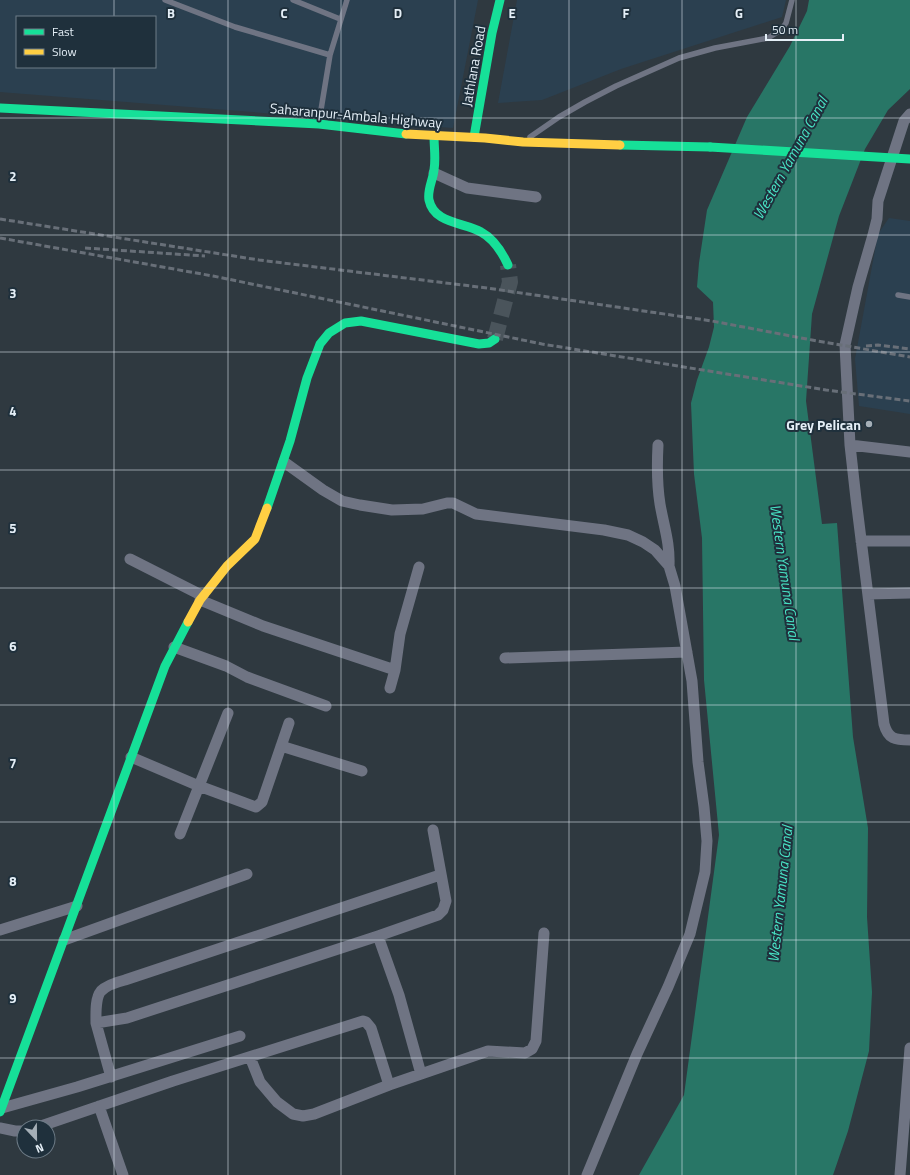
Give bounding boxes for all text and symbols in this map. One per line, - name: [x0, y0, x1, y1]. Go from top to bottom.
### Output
- text: B: [167, 3, 175, 23]
- text: C: [280, 3, 288, 23]
- text: D: [394, 3, 402, 23]
- text: E: [508, 3, 516, 23]
- text: F: [623, 3, 630, 23]
- text: G: [735, 3, 743, 23]
- legend: [16, 16, 156, 68]
- scale bar: [766, 16, 843, 42]
- text: 50 m: [772, 20, 798, 39]
- text: Fast: [52, 22, 75, 41]
- street label: Jathlana Road: [456, 24, 490, 108]
- text: Slow: [52, 42, 77, 61]
- water label: Western Yamuna Canal: [747, 91, 834, 224]
- street label: Saharanpur-Ambala Highway: [269, 97, 443, 133]
- text: 2: [9, 166, 17, 186]
- text: 3: [9, 283, 17, 303]
- text: 4: [9, 401, 17, 421]
- place label: Grey Pelican: [786, 414, 861, 435]
- marker: Grey Pelican: [864, 419, 874, 429]
- water label: Western Yamuna Canal: [764, 503, 806, 643]
- text: 5: [9, 518, 17, 538]
- text: 6: [9, 636, 17, 656]
- text: 7: [9, 753, 17, 773]
- water label: Western Yamuna Canal: [761, 823, 799, 963]
- text: 8: [9, 871, 17, 891]
- text: 9: [9, 988, 17, 1008]
- north arrow: [16, 1119, 56, 1159]
- text: N: [33, 1139, 46, 1157]

